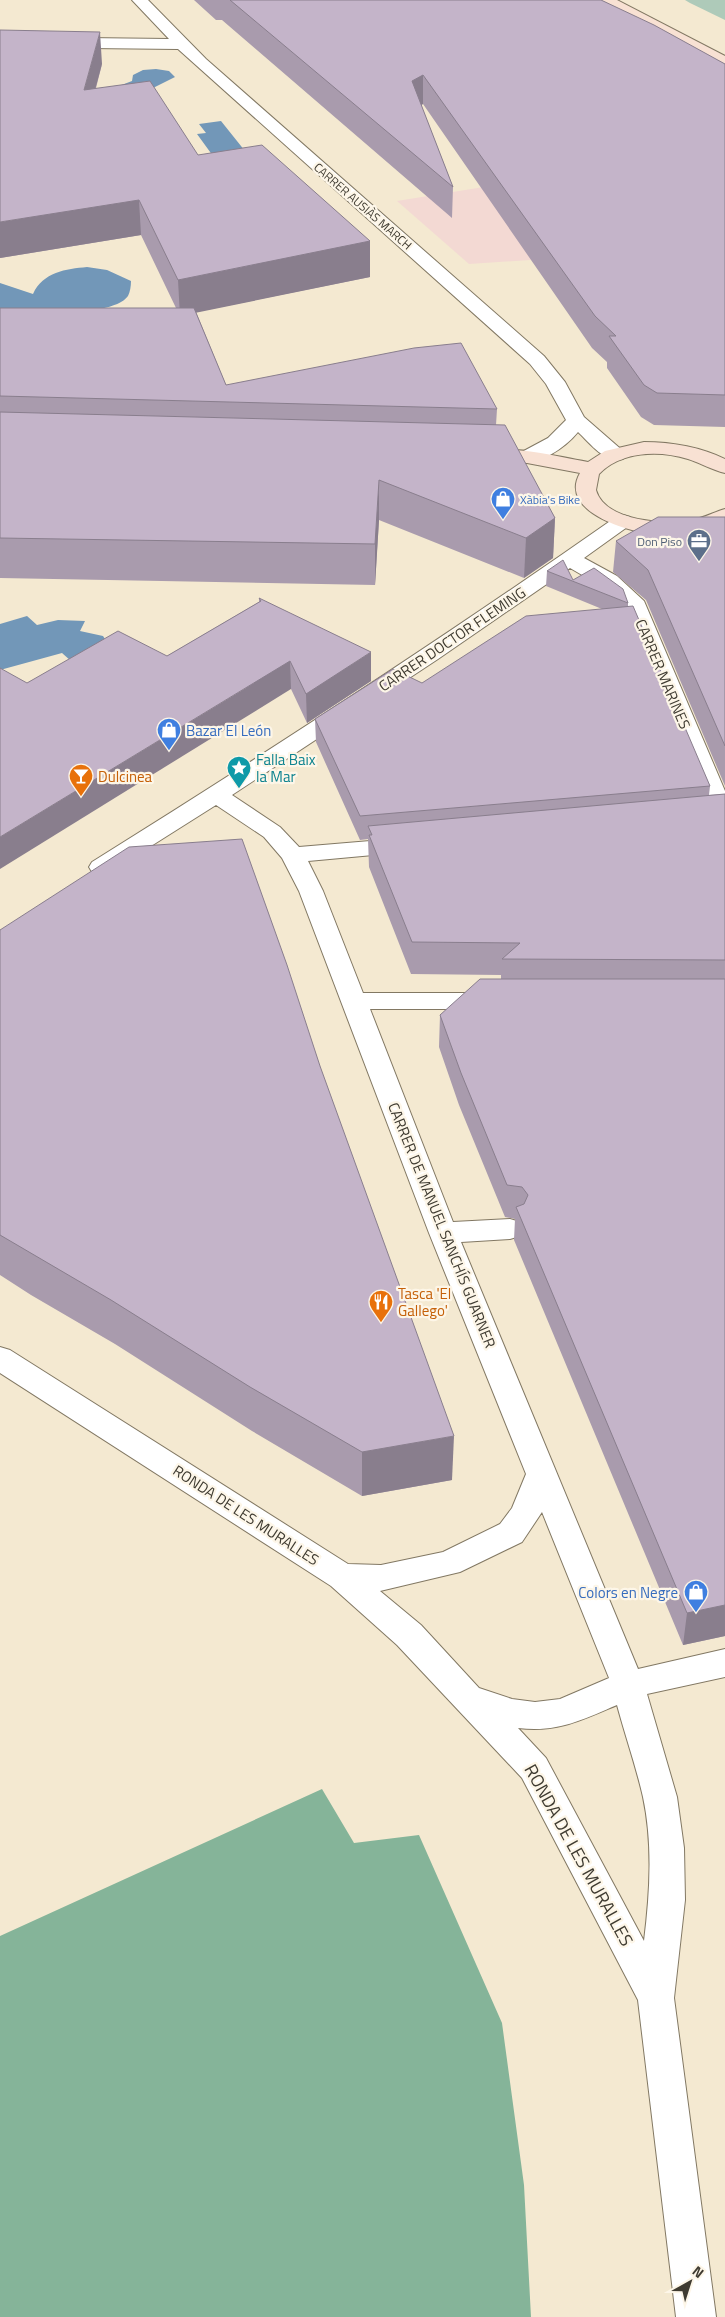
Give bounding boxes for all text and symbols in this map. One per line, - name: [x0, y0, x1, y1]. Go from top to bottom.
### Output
- street label: CARRER AUSIÀS MARCH: [310, 158, 416, 254]
- shop icon: Xàbia's Bike: [490, 486, 516, 520]
- place label: Xàbia's Bike: [520, 490, 580, 509]
- office icon: Don Piso: [686, 528, 712, 562]
- place label: Don Piso: [637, 532, 682, 551]
- street label: CARRER DOCTOR FLEMING: [374, 581, 530, 697]
- street label: CARRER MARINES: [629, 615, 697, 733]
- shop icon: Bazar El León: [156, 717, 182, 751]
- place label: Bazar El León: [186, 719, 271, 742]
- place label: Falla Baix la Mar: [256, 748, 316, 788]
- place icon: Falla Baix la Mar: [226, 755, 252, 789]
- bar icon: Dulcinea: [68, 763, 94, 797]
- place label: Dulcinea: [98, 765, 153, 788]
- street label: CARRER DE MANUEL SANCHÍS GUARNER: [382, 1099, 502, 1351]
- place label: Tasca 'El Gallego': [398, 1282, 451, 1322]
- restaurant icon: Tasca 'El Gallego': [368, 1289, 394, 1323]
- street label: RONDA DE LES MURALLES: [168, 1459, 324, 1571]
- shop icon: Colors en Negre: [683, 1579, 709, 1613]
- place label: Colors en Negre: [578, 1581, 678, 1604]
- street label: RONDA DE LES MURALLES: [518, 1759, 640, 1951]
- north arrow: [665, 2257, 715, 2307]
- text: N: [688, 2260, 709, 2283]

